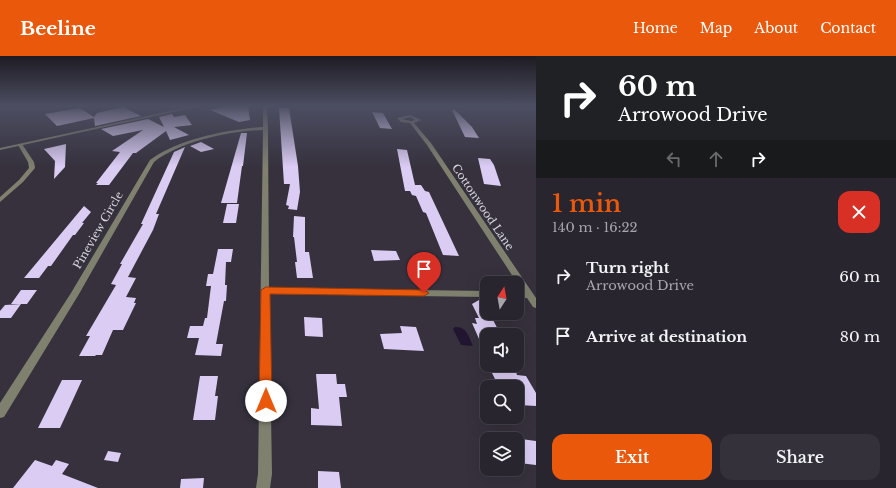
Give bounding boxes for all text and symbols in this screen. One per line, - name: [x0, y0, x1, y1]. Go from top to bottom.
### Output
- text: Beeline: [20, 17, 96, 40]
- text: Home: [633, 19, 678, 37]
- text: Map: [700, 19, 732, 37]
- text: About: [754, 19, 798, 37]
- text: Contact: [820, 19, 876, 37]
- text: 60 m: [618, 69, 696, 104]
- icon: right: [552, 72, 604, 124]
- text: Arrowood Drive: [618, 104, 768, 126]
- icon: left: [663, 148, 685, 170]
- icon: ahead: [705, 148, 727, 170]
- icon: right: [747, 148, 769, 170]
- street label: Cottonwood Lane: [449, 161, 517, 253]
- street label: Pineview Circle: [70, 189, 126, 271]
- text: 1 min: [552, 189, 621, 218]
- button: close: [838, 191, 880, 233]
- text: 140 m · 16:22: [552, 219, 637, 236]
- pin: [407, 252, 441, 293]
- icon: arrive: [413, 258, 435, 280]
- text: Turn right: [586, 258, 669, 277]
- icon: right: [552, 265, 574, 287]
- text: 60 m: [839, 267, 880, 286]
- north arrow: [480, 276, 524, 320]
- map controls: [480, 276, 524, 476]
- text: Arrowood Drive: [586, 277, 694, 294]
- icon: arrive: [552, 325, 574, 347]
- text: Arrive at destination: [586, 327, 747, 346]
- text: 80 m: [840, 327, 880, 346]
- button: sound: [480, 328, 524, 372]
- position arrow: [245, 380, 287, 422]
- button: search: [480, 380, 524, 424]
- button: layers: [480, 432, 524, 476]
- button: Exit: [552, 434, 712, 480]
- button: Share: [720, 434, 880, 480]

